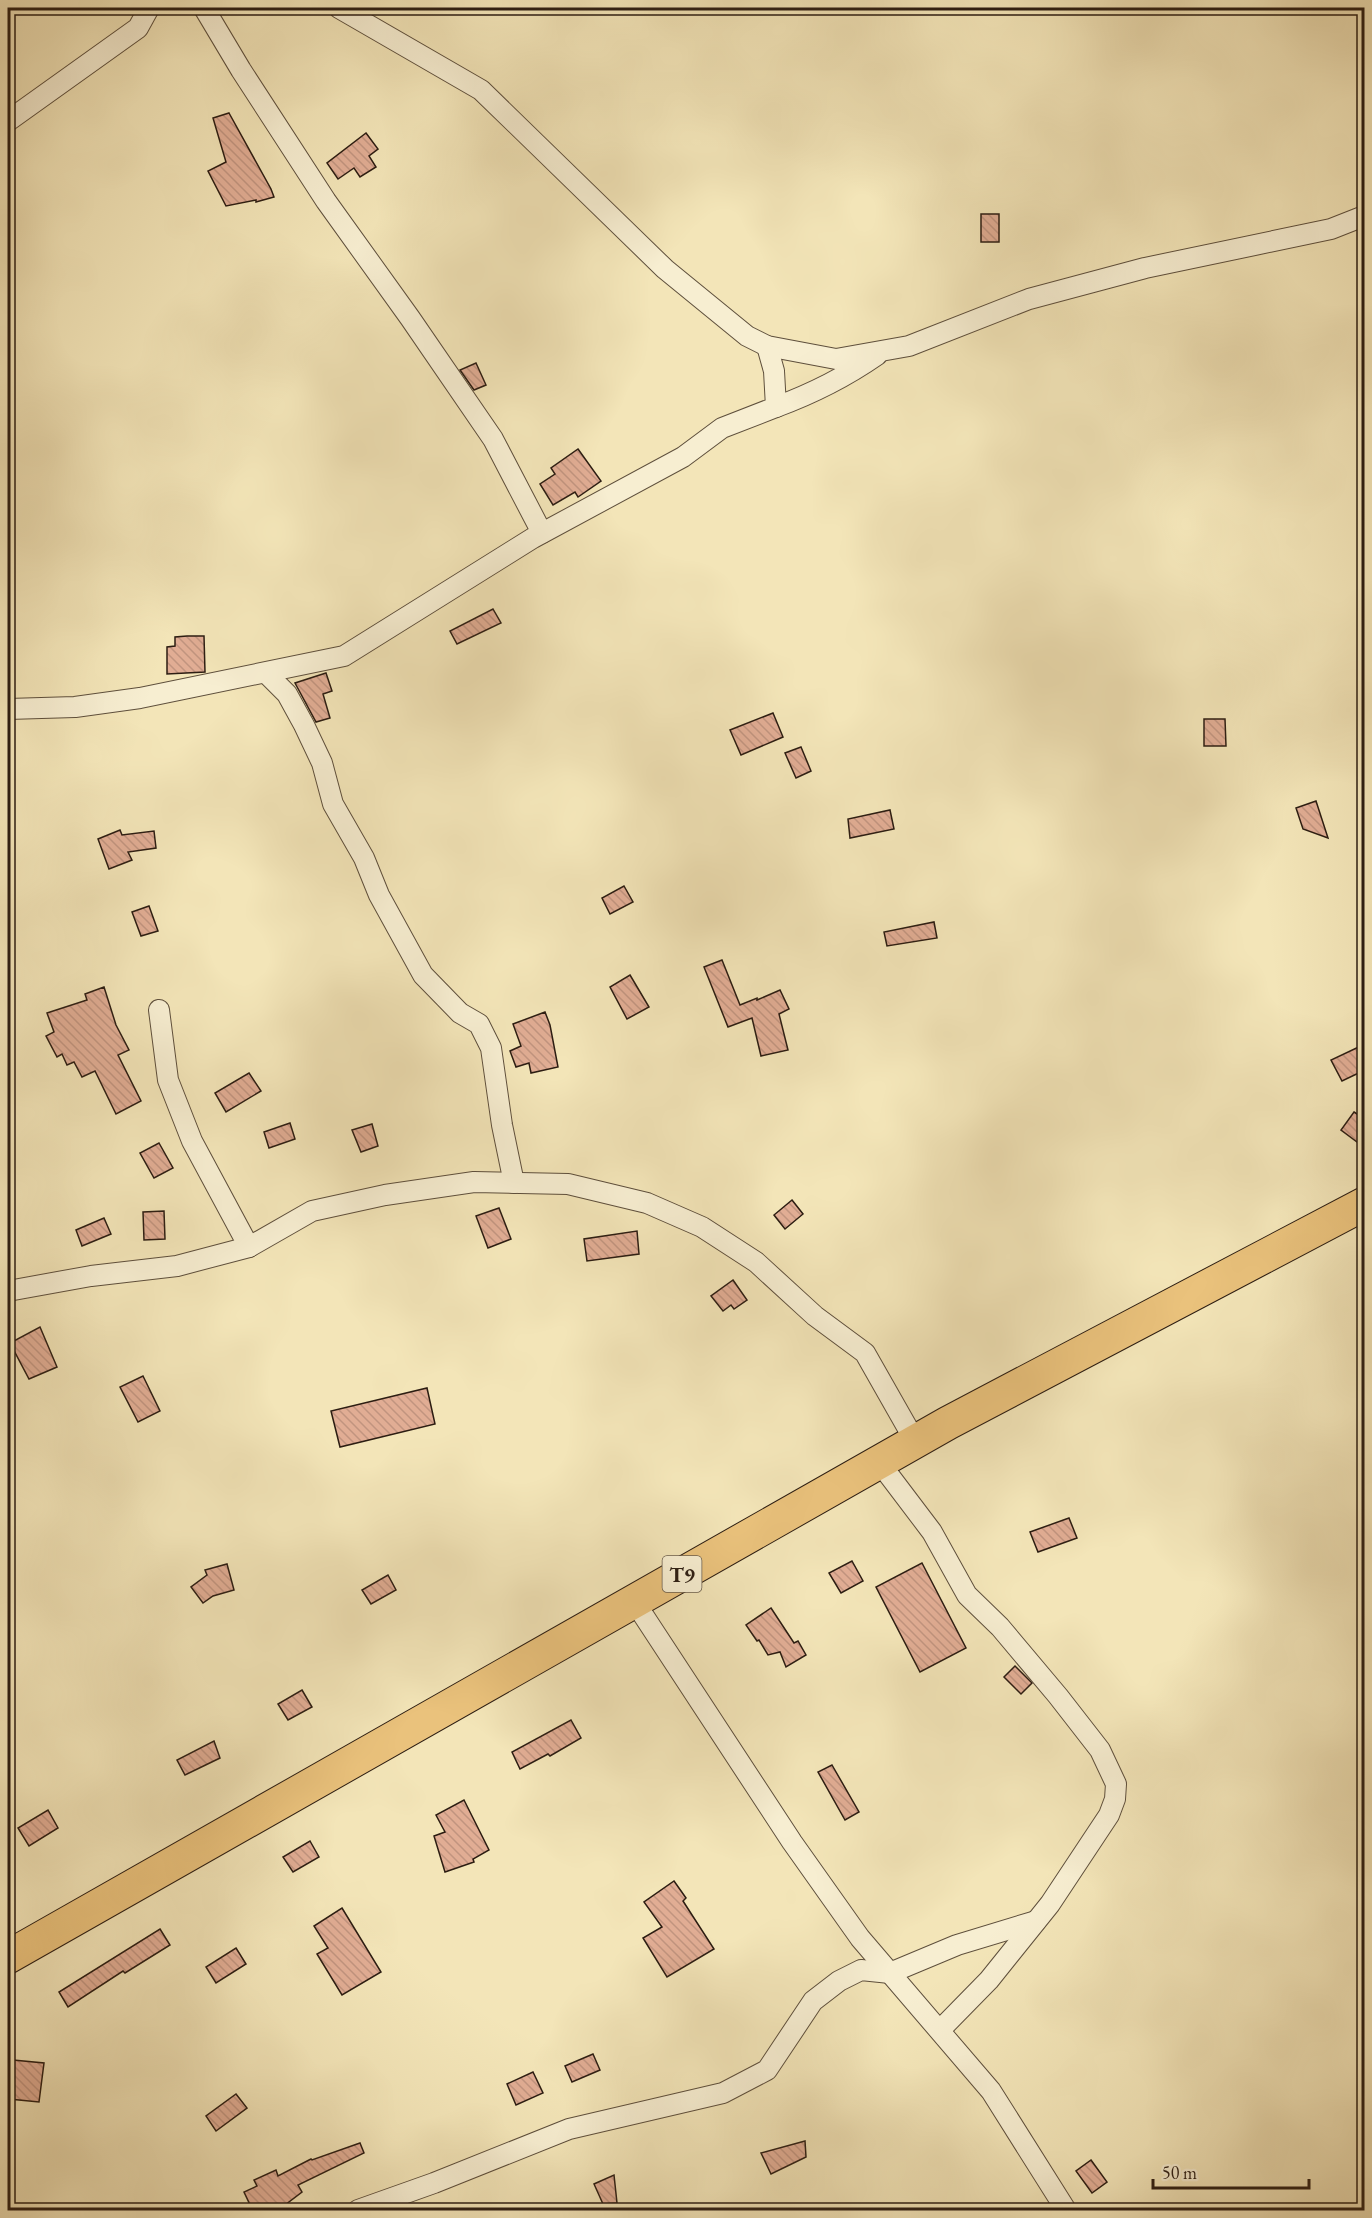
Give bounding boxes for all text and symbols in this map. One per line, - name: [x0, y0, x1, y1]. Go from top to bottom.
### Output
- road number: T9: [662, 1556, 702, 1592]
- scale bar: [1153, 2152, 1309, 2190]
- text: 50 m: [1162, 2161, 1197, 2184]

